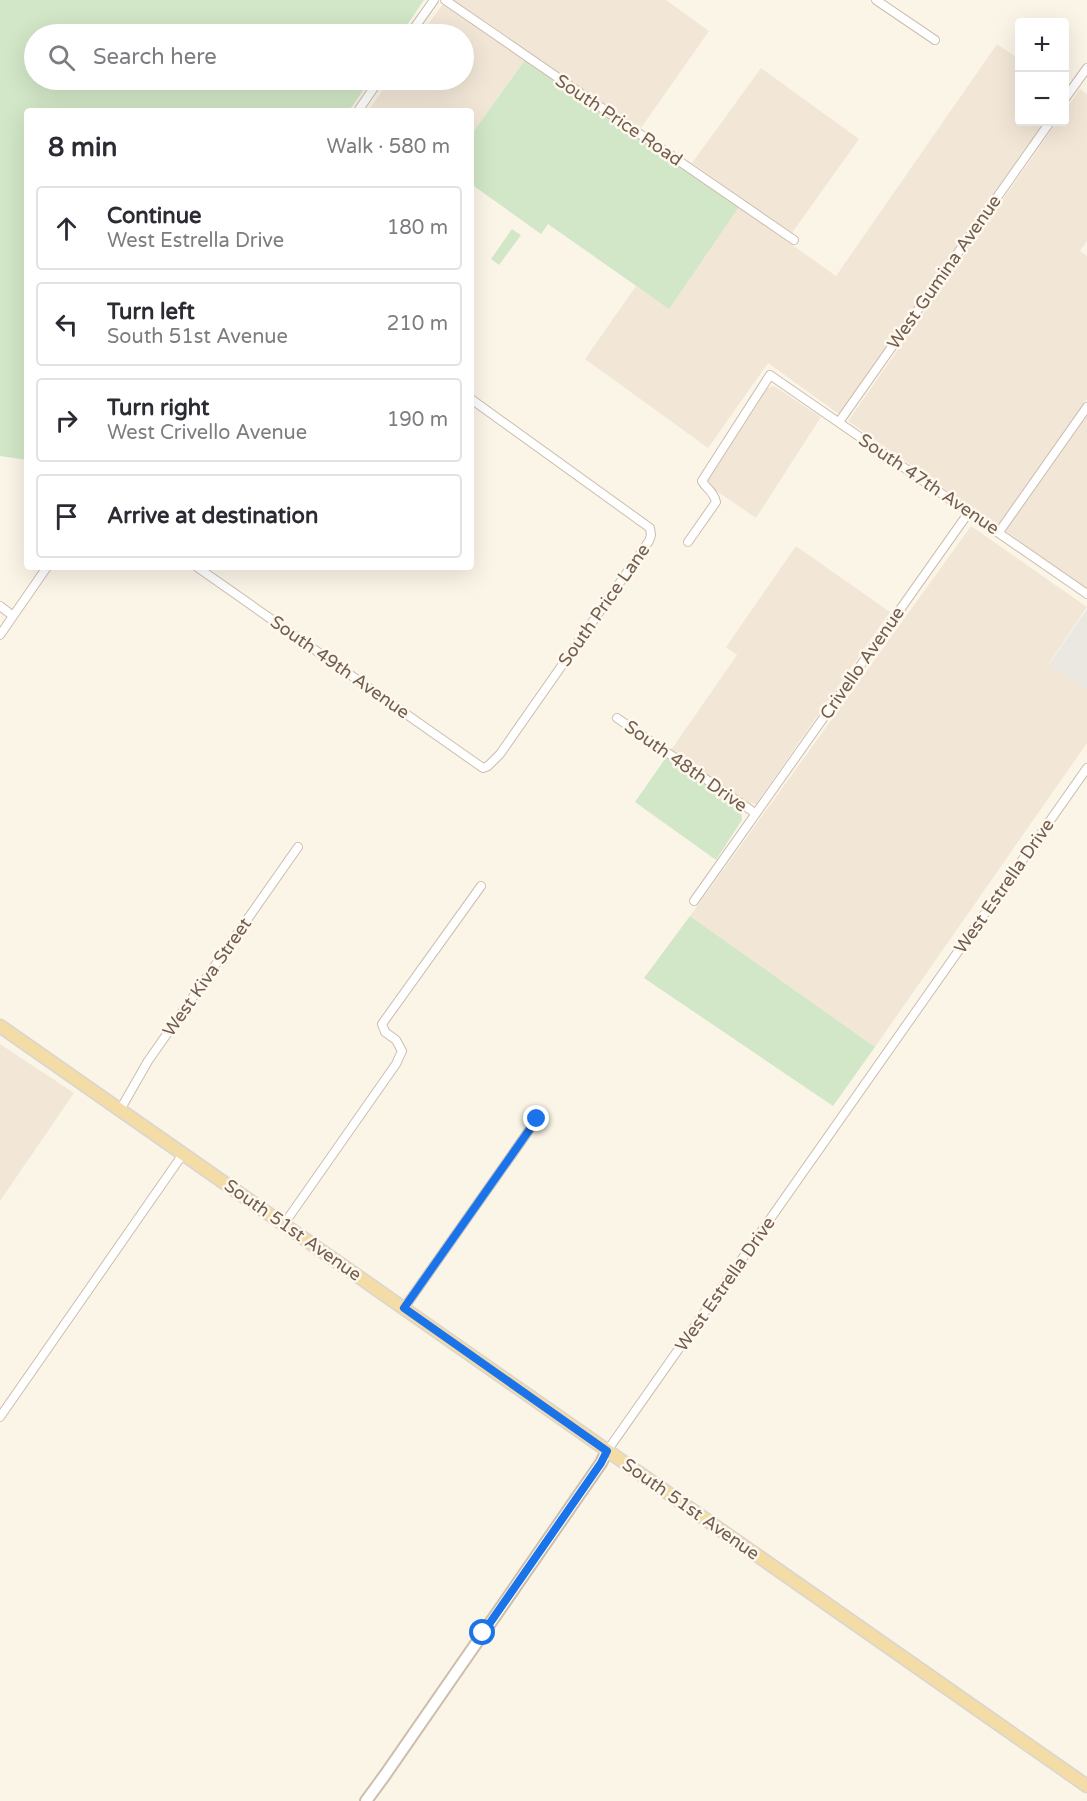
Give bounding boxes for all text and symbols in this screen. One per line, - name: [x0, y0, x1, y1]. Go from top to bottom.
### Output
- map controls: [1015, 18, 1069, 126]
- button: +: [1015, 18, 1069, 72]
- search box: [24, 24, 474, 90]
- icon: search: [45, 41, 78, 74]
- text: Search here: [93, 44, 217, 70]
- street label: South Price Road: [551, 69, 687, 171]
- button: −: [1015, 72, 1069, 126]
- text: 8 min: [48, 132, 117, 163]
- text: Walk · 580 m: [327, 135, 450, 159]
- street label: West Gumina Avenue: [882, 191, 1006, 353]
- text: Continue: [107, 203, 202, 229]
- icon: ahead: [50, 212, 83, 245]
- text: 180 m: [387, 216, 448, 240]
- text: West Estrella Drive: [107, 229, 284, 253]
- text: Turn left: [107, 299, 195, 325]
- icon: left: [50, 308, 83, 341]
- text: 210 m: [387, 312, 448, 336]
- text: South 51st Avenue: [107, 325, 288, 349]
- text: Turn right: [107, 395, 209, 421]
- icon: right: [50, 404, 83, 437]
- text: 190 m: [387, 408, 448, 432]
- text: West Crivello Avenue: [107, 421, 307, 445]
- street label: South 47th Avenue: [854, 429, 1004, 539]
- icon: arrive: [50, 500, 83, 533]
- text: Arrive at destination: [107, 503, 318, 529]
- street label: South Price Lane: [553, 539, 655, 671]
- street label: Crivello Avenue: [815, 602, 909, 724]
- street label: South 49th Avenue: [266, 611, 414, 723]
- street label: South 48th Drive: [620, 715, 752, 817]
- street label: West Estrella Drive: [949, 814, 1059, 958]
- street label: West Kiva Street: [158, 913, 256, 1041]
- route end: [523, 1105, 549, 1131]
- street label: South 51st Avenue: [220, 1174, 366, 1286]
- street label: West Estrella Drive: [670, 1212, 780, 1356]
- street label: South 51st Avenue: [618, 1453, 764, 1565]
- route start: [469, 1619, 495, 1645]

